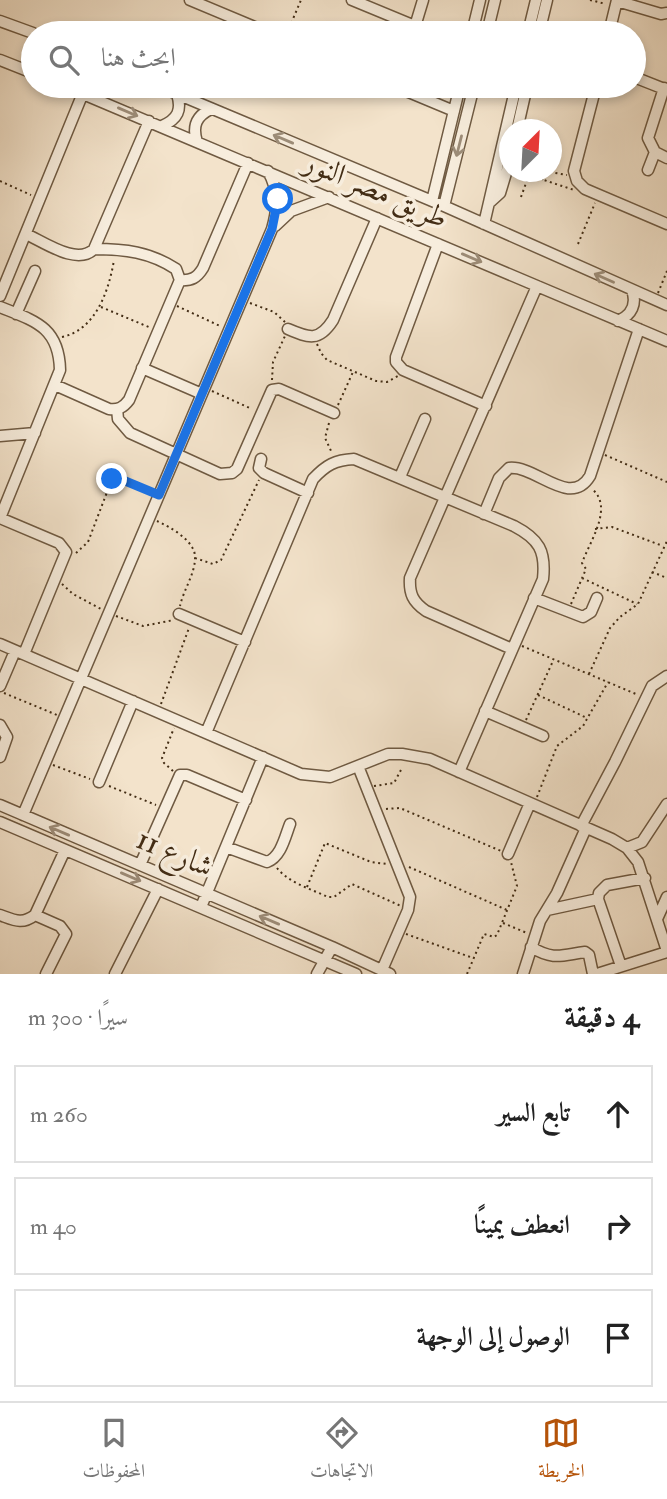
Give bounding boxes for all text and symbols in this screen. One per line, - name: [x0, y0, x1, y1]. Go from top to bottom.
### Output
- search box: [21, 21, 646, 98]
- icon: search: [45, 41, 83, 79]
- text: ابحث هنا: [101, 42, 176, 74]
- one-way arrow: [116, 106, 138, 119]
- north arrow: [499, 119, 562, 182]
- one-way arrow: [273, 132, 295, 145]
- one-way arrow: [452, 134, 465, 157]
- street label: طريق مصر النور: [295, 142, 453, 238]
- route start: [262, 183, 293, 214]
- one-way arrow: [461, 252, 482, 265]
- one-way arrow: [594, 271, 616, 284]
- route end: [96, 463, 127, 494]
- street label: شارع 11: [129, 820, 219, 891]
- one-way arrow: [49, 823, 71, 836]
- one-way arrow: [119, 872, 141, 885]
- one-way arrow: [259, 913, 280, 926]
- text: 4 دقيقة: [564, 999, 639, 1036]
- text: سيرًا · 300 m: [28, 1003, 128, 1032]
- icon: ahead: [599, 1095, 637, 1133]
- text: تابع السير: [497, 1097, 570, 1129]
- text: 260 m: [30, 1100, 88, 1129]
- icon: right: [599, 1207, 637, 1245]
- text: انعطف يمينًا: [474, 1209, 570, 1241]
- text: 40 m: [30, 1212, 77, 1241]
- icon: arrive: [599, 1319, 637, 1357]
- text: الوصول إلى الوجهة: [417, 1321, 570, 1353]
- tab: المحفوظات: [82, 1414, 145, 1489]
- tab: الاتجاهات: [310, 1414, 373, 1489]
- tab: الخريطة: [538, 1414, 585, 1489]

